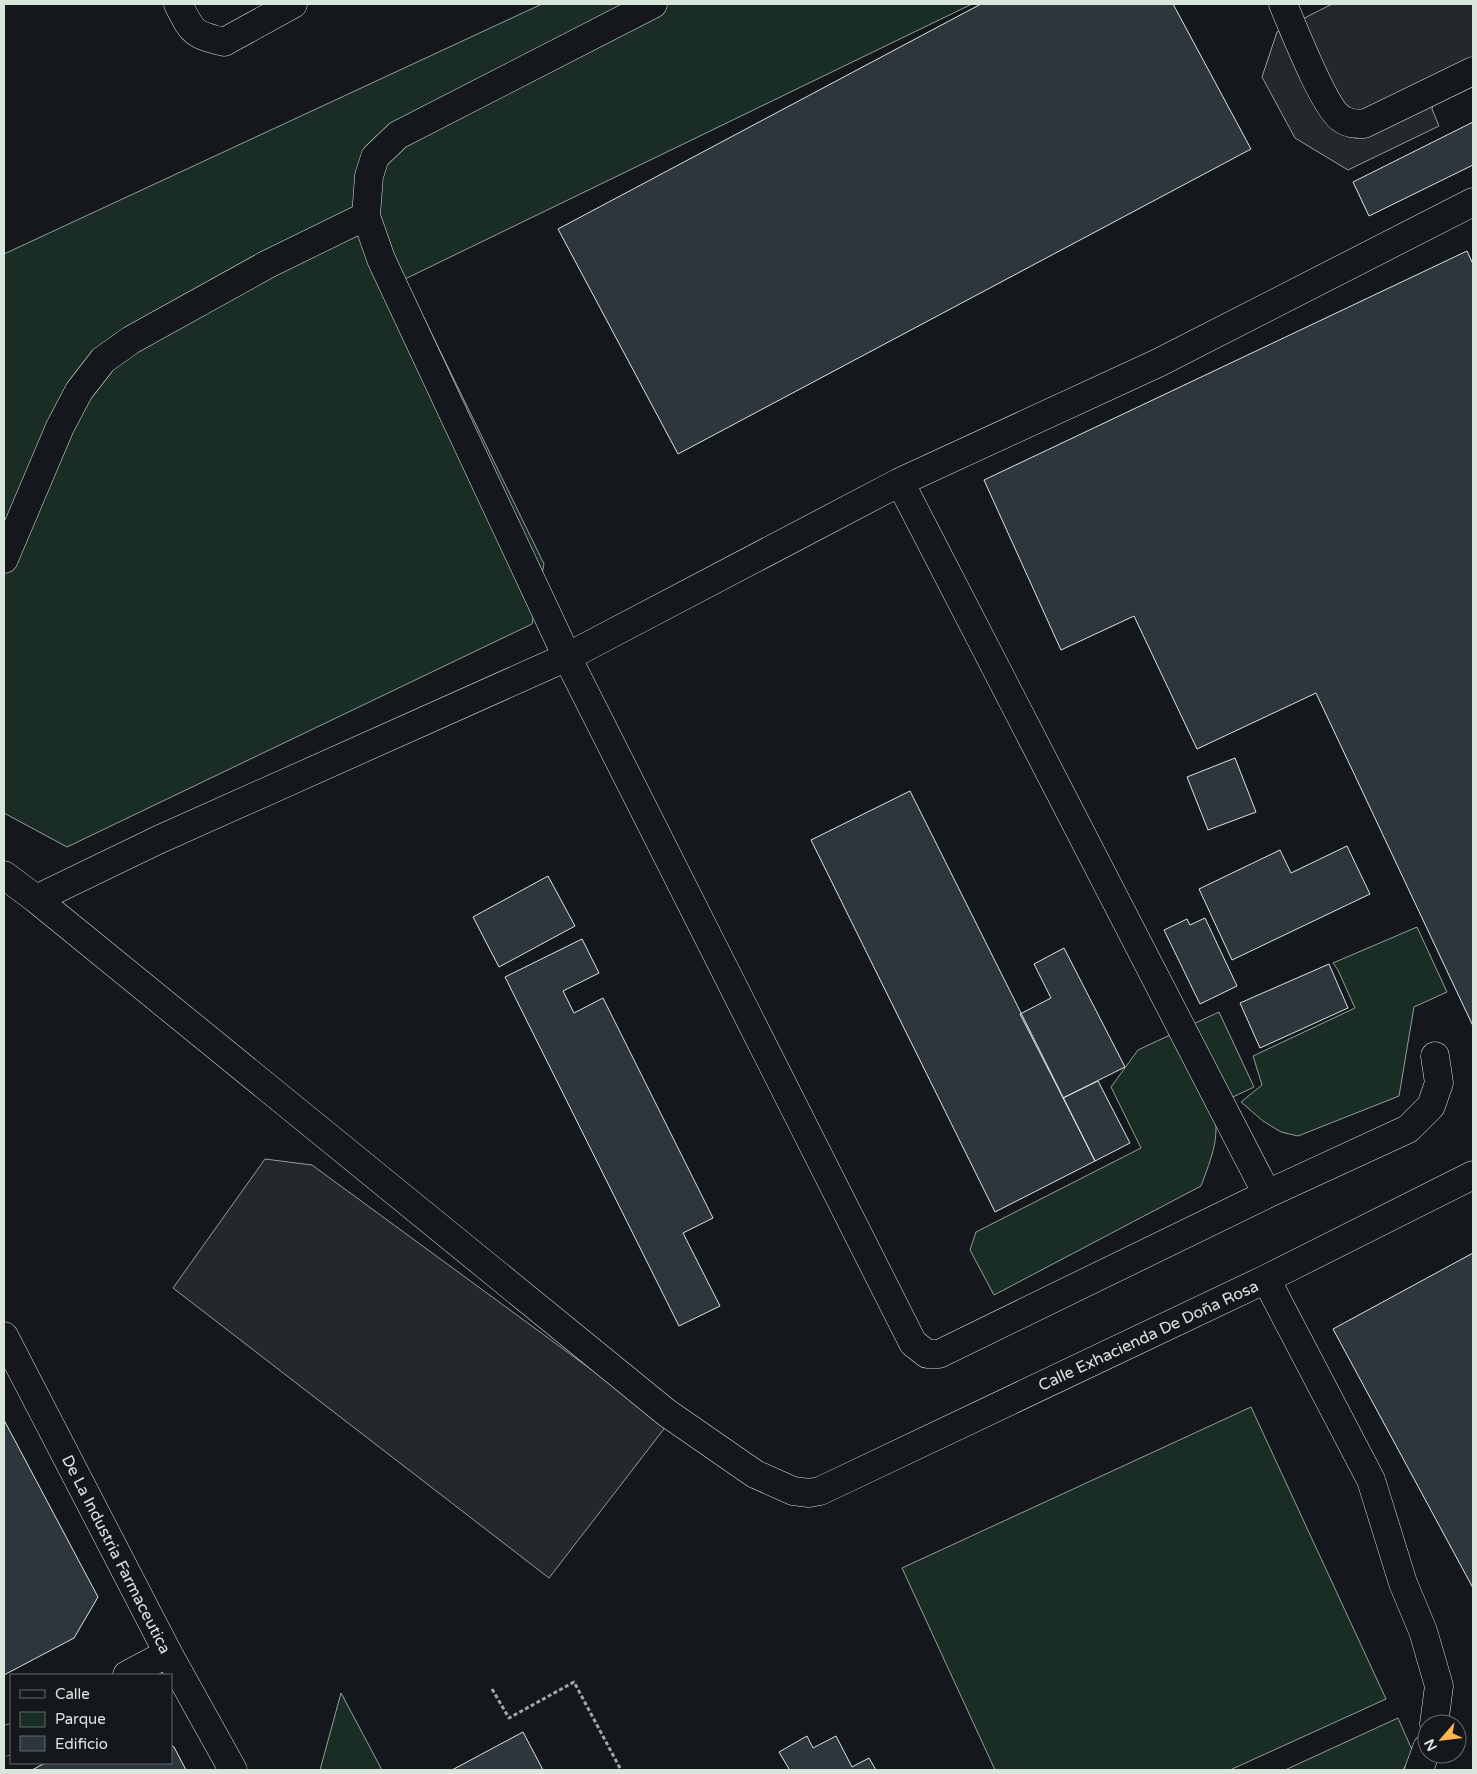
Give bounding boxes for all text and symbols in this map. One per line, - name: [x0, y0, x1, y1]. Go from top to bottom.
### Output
- street label: Calle Exhacienda De Doña Rosa: [1035, 1276, 1262, 1396]
- street label: De La Industria Farmaceutica: [57, 1452, 175, 1657]
- legend: [10, 1674, 172, 1764]
- text: Calle: [55, 1685, 90, 1703]
- text: Parque: [55, 1710, 106, 1728]
- north arrow: [1417, 1714, 1467, 1764]
- text: Edificio: [55, 1735, 108, 1753]
- text: N: [1421, 1736, 1441, 1754]

